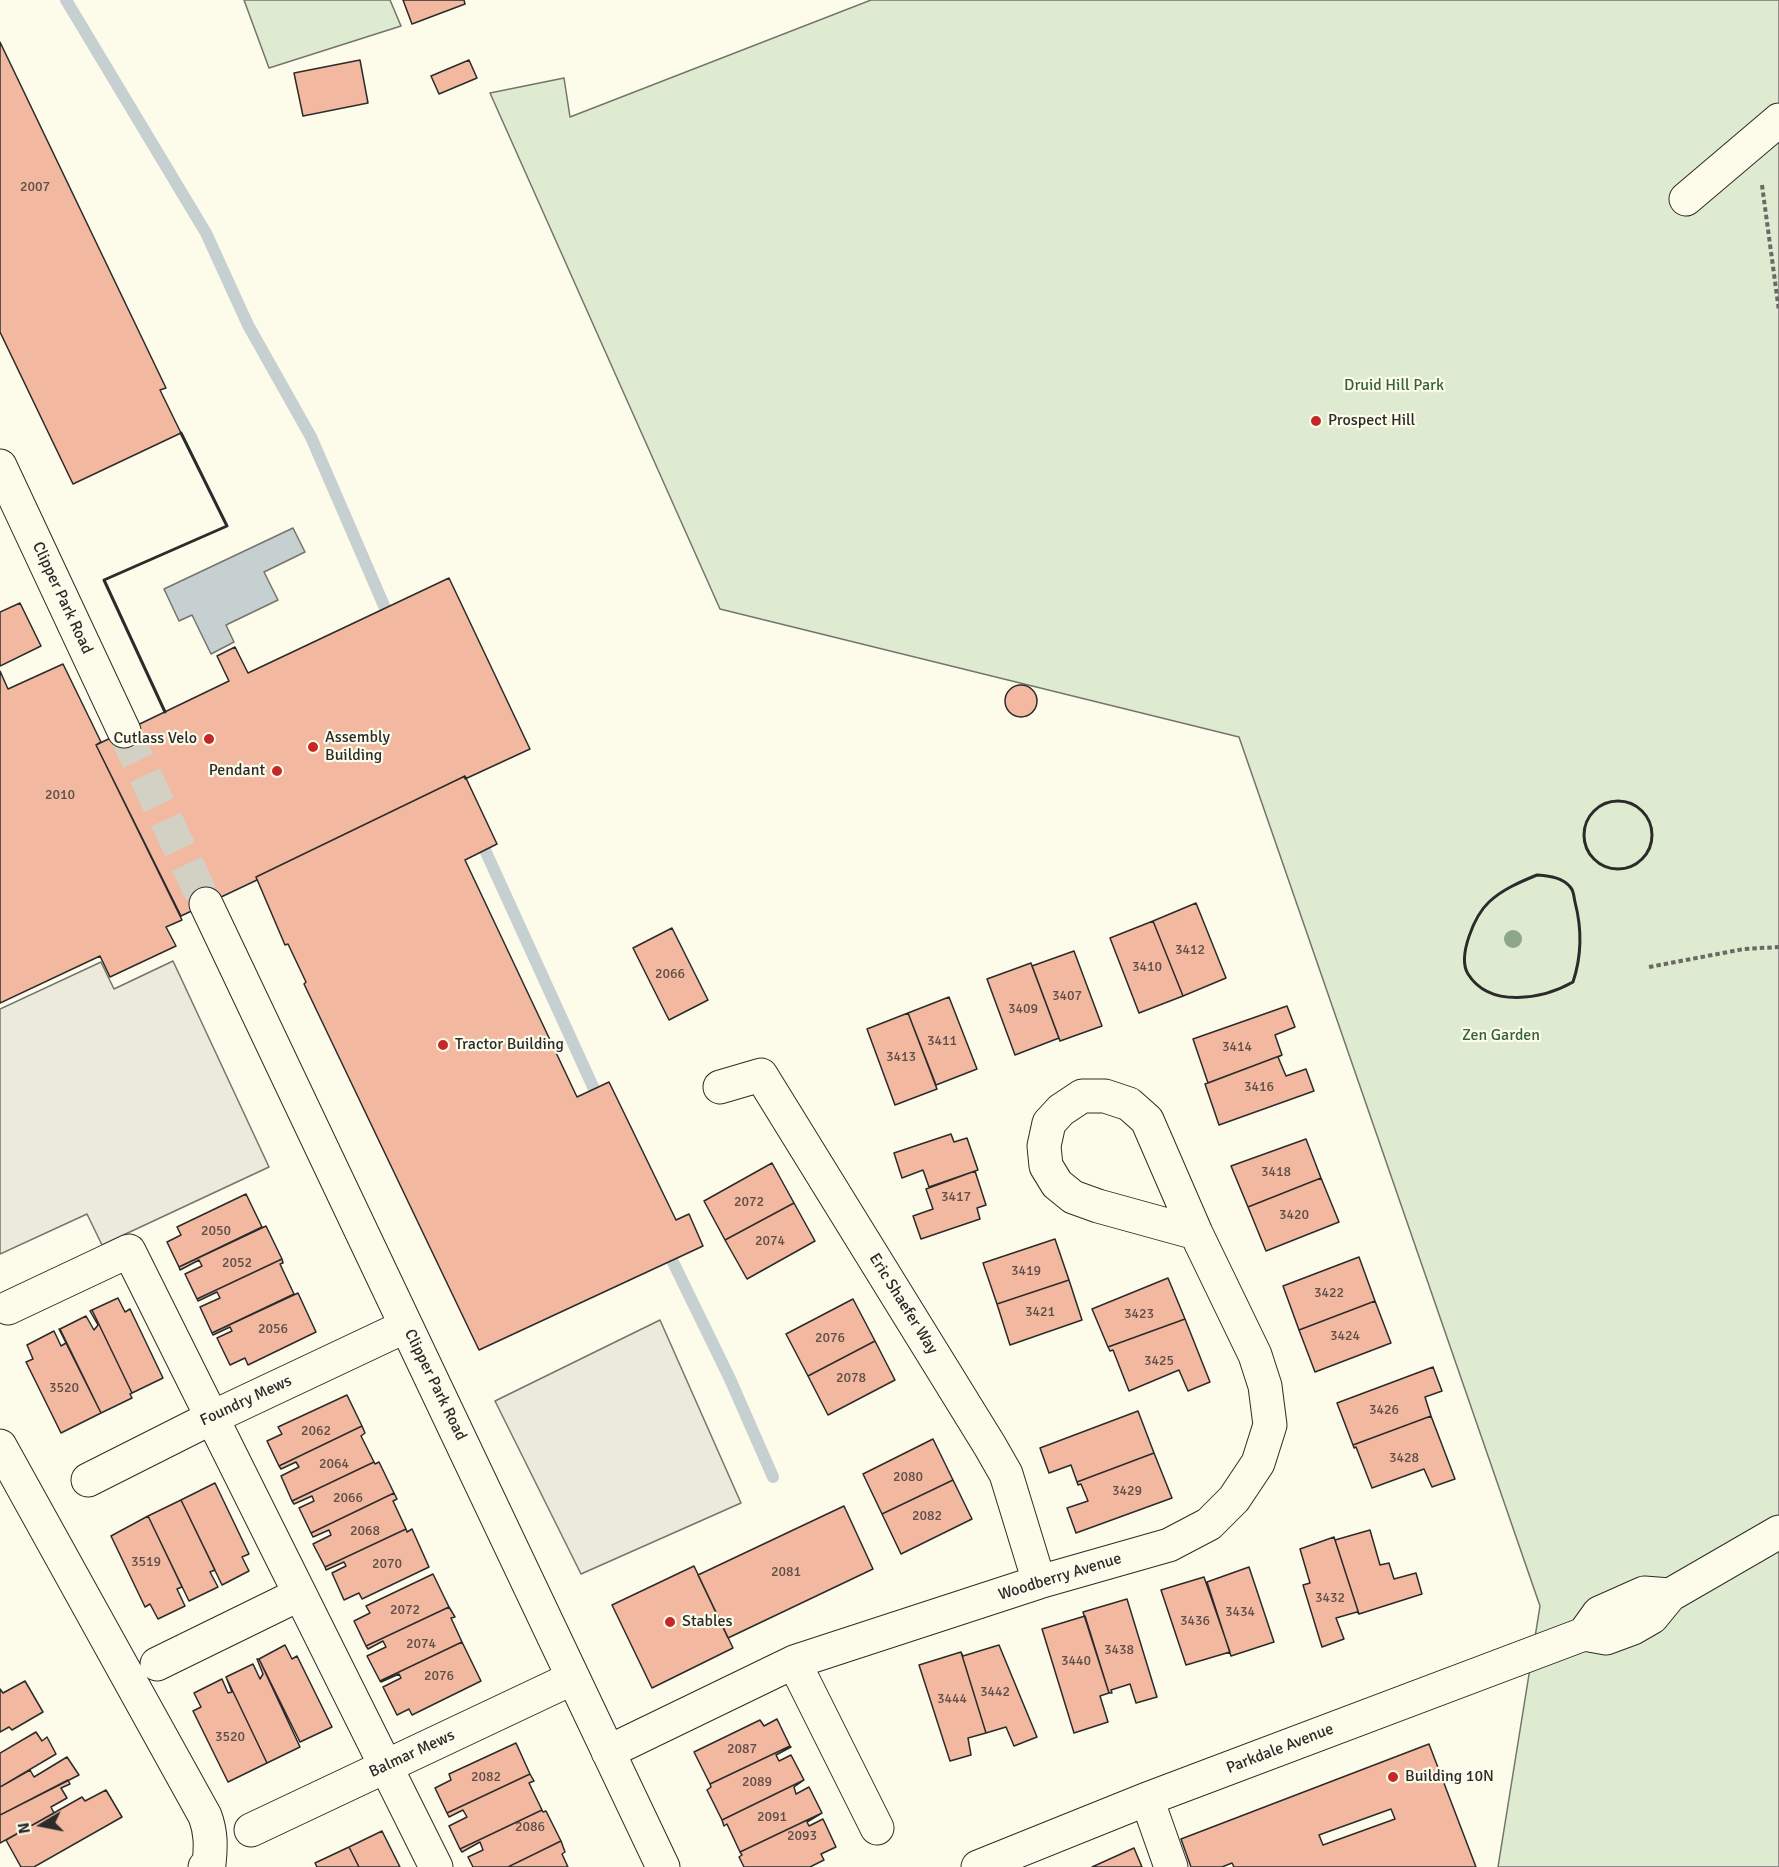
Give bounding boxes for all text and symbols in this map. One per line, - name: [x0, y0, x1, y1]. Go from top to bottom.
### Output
- house number: 2007: [20, 179, 50, 195]
- park label: Druid Hill Park: [1344, 376, 1444, 396]
- place label: Prospect Hill: [1328, 411, 1415, 431]
- marker: Prospect Hill: [1309, 414, 1323, 428]
- street label: Clipper Park Road: [28, 539, 96, 657]
- place label: Assembly Building: [325, 728, 390, 766]
- place label: Cutlass Velo: [113, 729, 197, 749]
- marker: Cutlass Velo: [202, 732, 216, 746]
- marker: Assembly Building: [306, 740, 320, 754]
- place label: Pendant: [209, 761, 265, 781]
- marker: Pendant: [270, 764, 284, 778]
- house number: 2010: [45, 787, 75, 803]
- house number: 3412: [1175, 942, 1205, 958]
- house number: 3410: [1132, 959, 1162, 975]
- house number: 2066: [655, 966, 685, 982]
- house number: 3407: [1052, 988, 1082, 1004]
- house number: 3409: [1008, 1001, 1038, 1017]
- park label: Zen Garden: [1462, 1026, 1540, 1046]
- house number: 3411: [927, 1033, 957, 1049]
- place label: Tractor Building: [455, 1035, 564, 1055]
- marker: Tractor Building: [436, 1038, 450, 1052]
- house number: 3414: [1222, 1039, 1252, 1055]
- house number: 3413: [886, 1049, 916, 1065]
- house number: 3416: [1244, 1079, 1274, 1095]
- house number: 3418: [1261, 1164, 1291, 1180]
- house number: 3417: [941, 1189, 971, 1205]
- house number: 2072: [734, 1194, 764, 1210]
- house number: 3420: [1279, 1207, 1309, 1223]
- house number: 2050: [201, 1223, 231, 1239]
- house number: 2074: [755, 1233, 785, 1249]
- street label: Eric Shaefer Way: [864, 1250, 942, 1358]
- house number: 2052: [222, 1255, 252, 1271]
- house number: 3419: [1011, 1263, 1041, 1279]
- house number: 3422: [1314, 1285, 1344, 1301]
- house number: 3421: [1025, 1304, 1055, 1320]
- house number: 3423: [1124, 1306, 1154, 1322]
- house number: 2056: [258, 1321, 288, 1337]
- street label: Clipper Park Road: [400, 1326, 470, 1444]
- house number: 3424: [1330, 1328, 1360, 1344]
- house number: 2076: [815, 1330, 845, 1346]
- house number: 3425: [1144, 1353, 1174, 1369]
- house number: 2078: [836, 1370, 866, 1386]
- street label: Foundry Mews: [197, 1371, 295, 1431]
- house number: 3520: [49, 1380, 79, 1396]
- house number: 3426: [1369, 1402, 1399, 1418]
- house number: 2062: [301, 1423, 331, 1439]
- house number: 3428: [1389, 1450, 1419, 1466]
- house number: 2064: [319, 1456, 349, 1472]
- house number: 2080: [893, 1469, 923, 1485]
- house number: 3429: [1112, 1483, 1142, 1499]
- house number: 2066: [333, 1490, 363, 1506]
- house number: 2082: [912, 1508, 942, 1524]
- house number: 2068: [350, 1523, 380, 1539]
- street label: Woodberry Avenue: [996, 1549, 1124, 1605]
- house number: 3519: [131, 1554, 161, 1570]
- house number: 2070: [372, 1556, 402, 1572]
- house number: 2081: [771, 1564, 801, 1580]
- house number: 3432: [1315, 1590, 1345, 1606]
- house number: 2072: [390, 1602, 420, 1618]
- house number: 3434: [1225, 1604, 1255, 1620]
- place label: Stables: [682, 1612, 733, 1632]
- house number: 3436: [1180, 1613, 1210, 1629]
- marker: Stables: [663, 1615, 677, 1629]
- house number: 2074: [406, 1636, 436, 1652]
- house number: 3438: [1104, 1642, 1134, 1658]
- house number: 3440: [1061, 1653, 1091, 1669]
- house number: 2076: [424, 1668, 454, 1684]
- house number: 3442: [980, 1684, 1010, 1700]
- house number: 3444: [937, 1691, 967, 1707]
- street label: Parkdale Avenue: [1224, 1720, 1336, 1778]
- street label: Balmar Mews: [366, 1726, 458, 1782]
- house number: 3520: [215, 1729, 245, 1745]
- house number: 2087: [727, 1741, 757, 1757]
- place label: Building 10N: [1405, 1767, 1494, 1787]
- house number: 2082: [471, 1769, 501, 1785]
- marker: Building 10N: [1386, 1770, 1400, 1784]
- house number: 2089: [742, 1774, 772, 1790]
- north arrow: [12, 1795, 72, 1855]
- house number: 2091: [757, 1809, 787, 1825]
- house number: 2086: [515, 1819, 545, 1835]
- text: N: [13, 1821, 35, 1835]
- house number: 2093: [787, 1828, 817, 1844]

